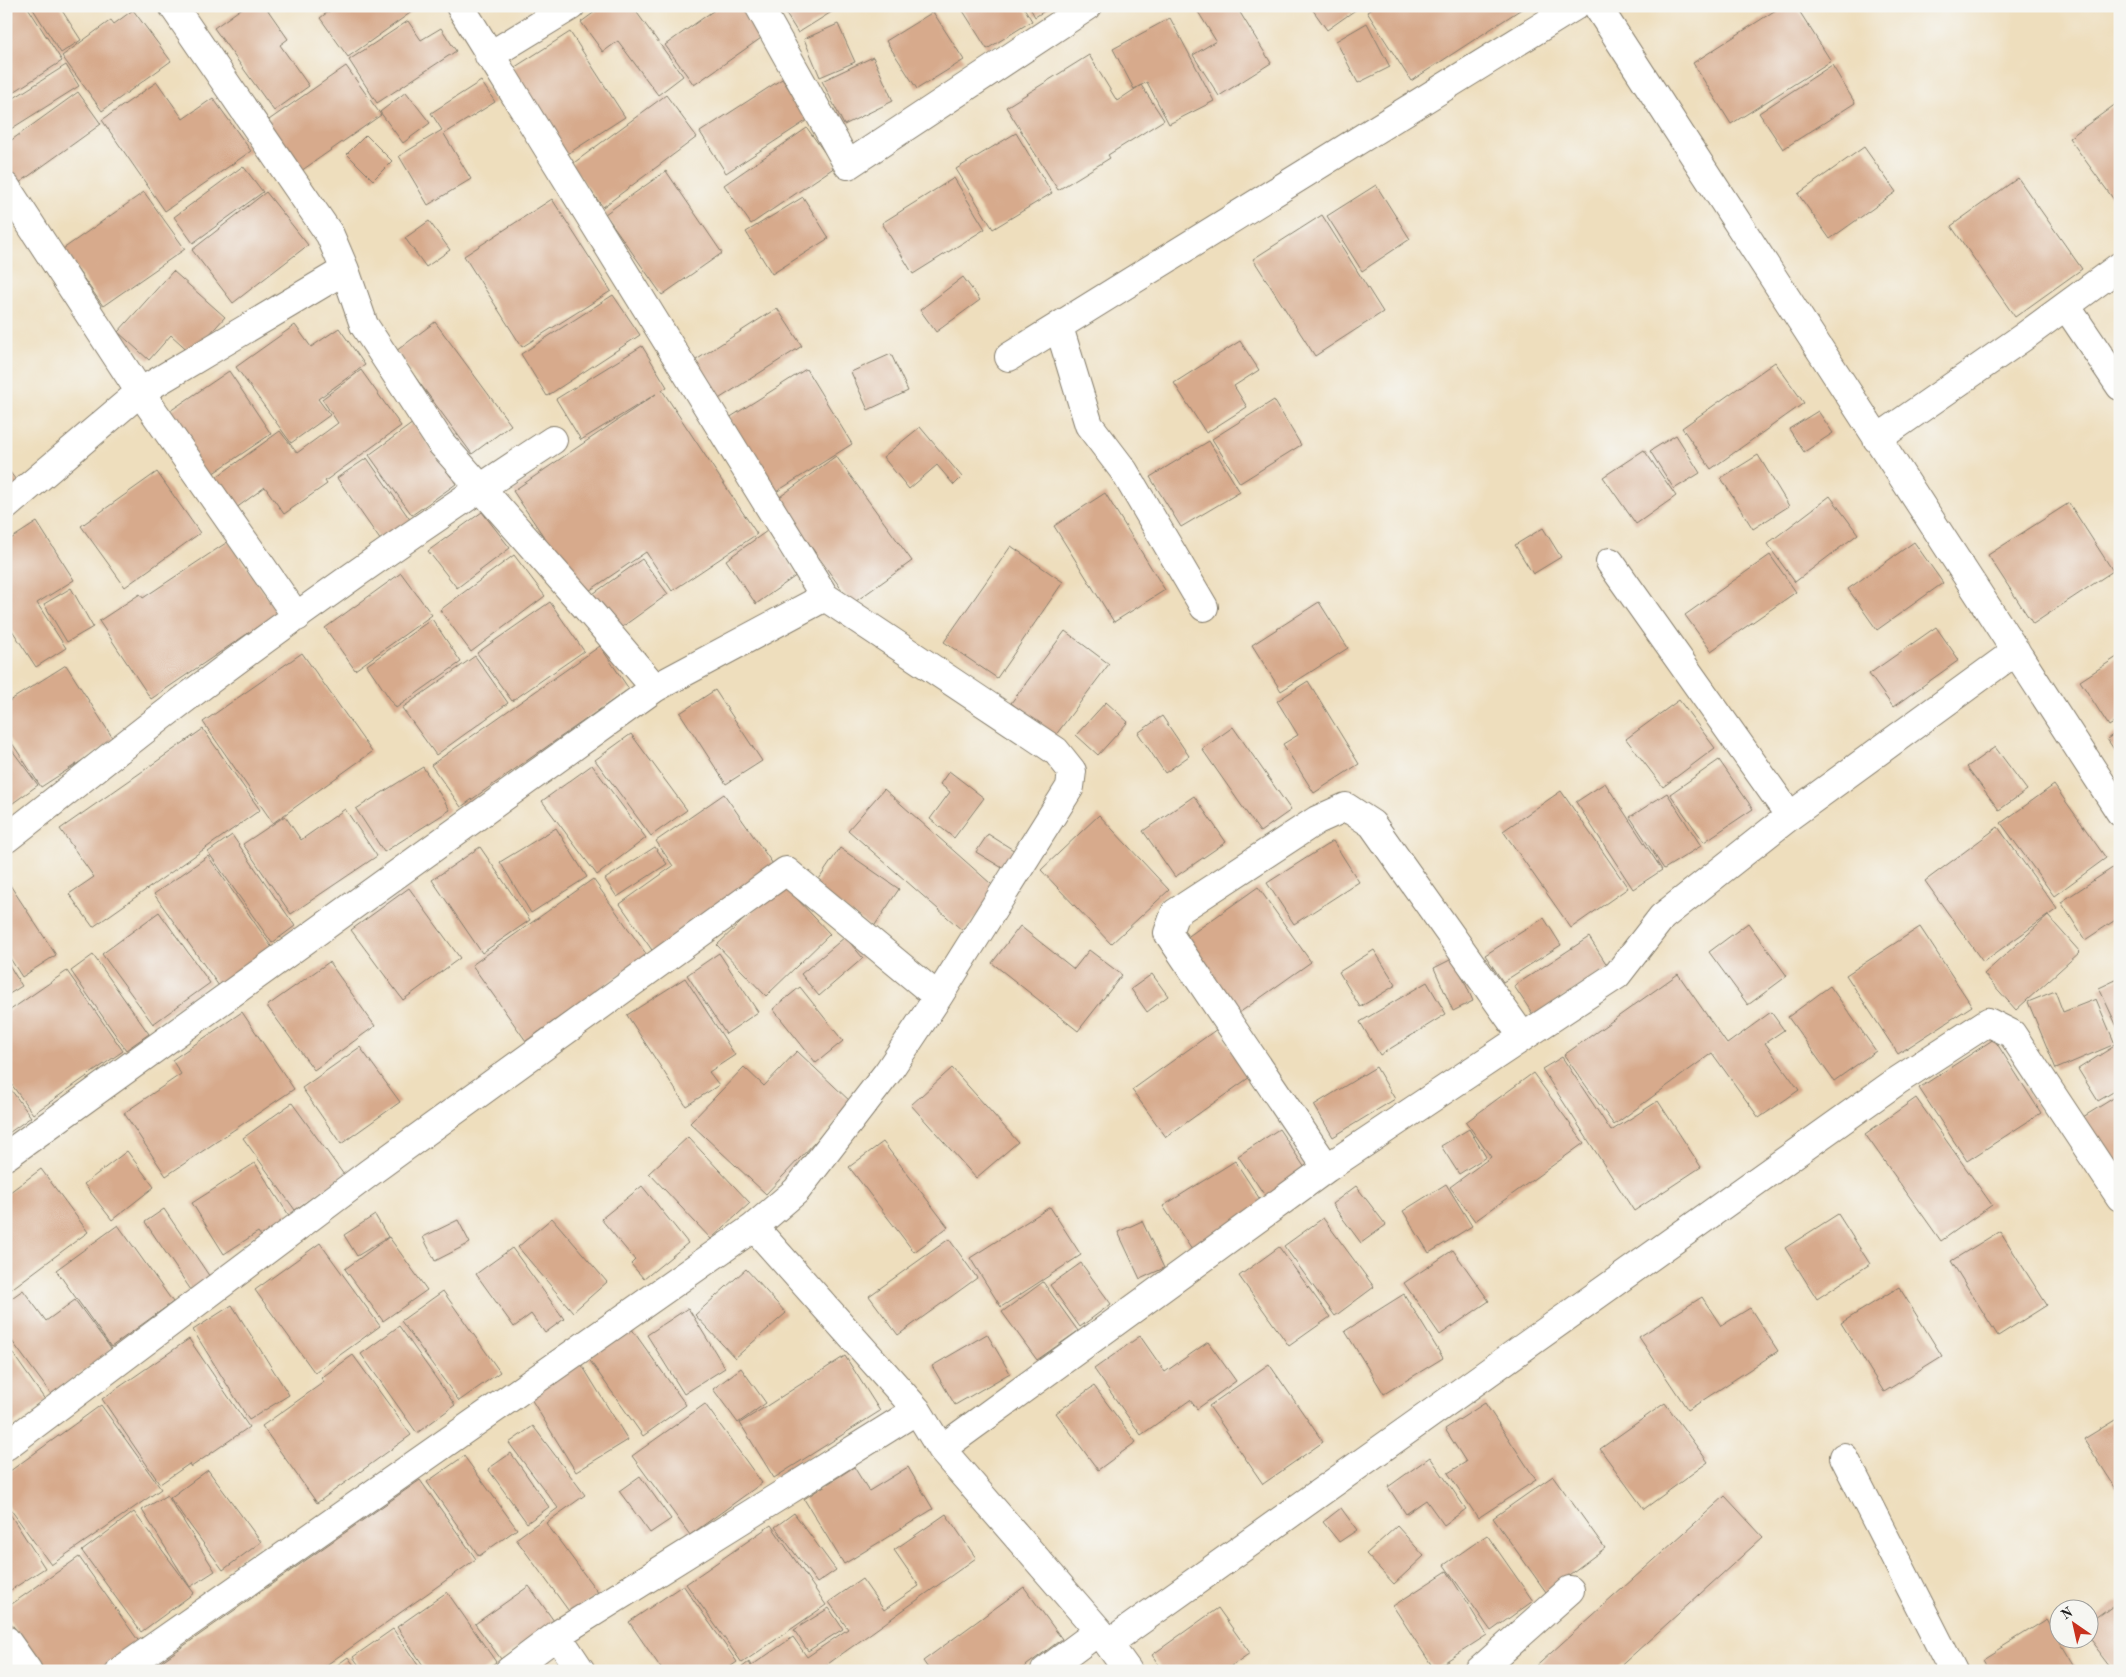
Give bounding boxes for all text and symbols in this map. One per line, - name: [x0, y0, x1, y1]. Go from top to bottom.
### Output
- north arrow: [2048, 1600, 2098, 1650]
- text: N: [2059, 1605, 2076, 1623]

